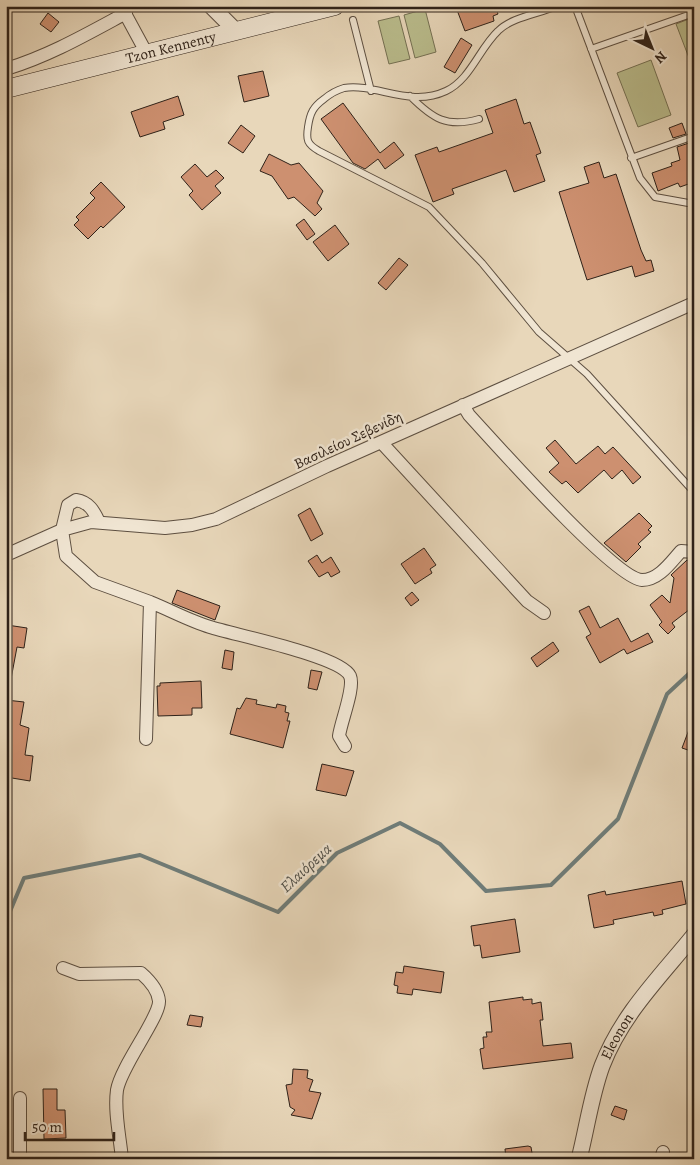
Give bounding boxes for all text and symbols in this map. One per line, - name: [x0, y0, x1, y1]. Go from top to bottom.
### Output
- north arrow: [628, 22, 678, 72]
- street label: Tzon Kennenty: [124, 26, 218, 68]
- text: N: [650, 47, 671, 68]
- street label: Βασιλείου Σεβενίδη: [291, 406, 405, 474]
- water label: Ελαιόρεμα: [275, 838, 337, 898]
- street label: Eleonon: [596, 1009, 638, 1063]
- scale bar: [25, 1110, 114, 1142]
- text: 50 m: [32, 1117, 62, 1137]

